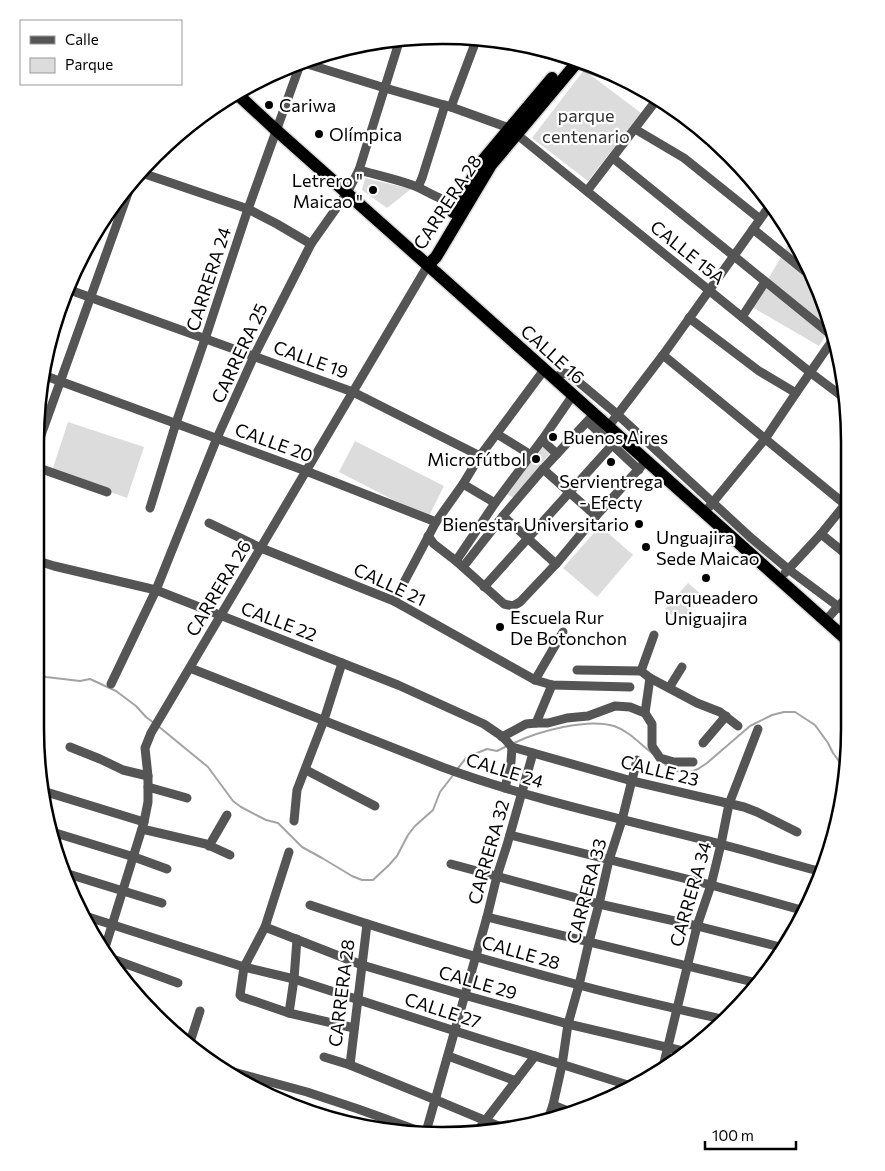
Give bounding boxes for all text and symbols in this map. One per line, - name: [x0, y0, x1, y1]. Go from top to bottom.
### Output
- legend: [20, 20, 182, 85]
- text: Calle: [65, 30, 99, 48]
- text: Parque: [65, 55, 113, 73]
- place label: Cariwa: [279, 94, 336, 116]
- marker: Cariwa: [263, 99, 275, 111]
- park label: parque centenario: [542, 104, 630, 147]
- place label: Olímpica: [329, 123, 402, 145]
- marker: Olímpica: [313, 128, 325, 140]
- street label: CARRERA 28: [408, 151, 486, 253]
- place label: Letrero " Maicao ": [292, 169, 363, 212]
- marker: Letrero " Maicao ": [367, 184, 379, 196]
- street label: CALLE 15A: [646, 215, 730, 289]
- street label: CARRERA 24: [181, 224, 235, 334]
- street label: CARRERA 25: [206, 299, 272, 407]
- street label: CALLE 16: [517, 320, 589, 388]
- street label: CALLE 19: [271, 335, 351, 383]
- street label: CALLE 20: [232, 418, 316, 466]
- place label: Buenos Aires: [563, 426, 668, 448]
- marker: Buenos Aires: [547, 431, 559, 443]
- place label: Microfútbol: [427, 448, 526, 470]
- marker: Microfútbol: [530, 453, 542, 465]
- marker: Servientrega - Efecty: [605, 456, 617, 468]
- place label: Servientrega - Efecty: [559, 470, 663, 513]
- place label: Bienestar Universitario: [442, 513, 629, 535]
- marker: Bienestar Universitario: [633, 518, 645, 530]
- place label: Unguajira Sede Maicao: [656, 526, 760, 569]
- street label: CARRERA 26: [181, 536, 255, 640]
- marker: Unguajira Sede Maicao: [640, 541, 652, 553]
- street label: CALLE 21: [350, 558, 430, 610]
- marker: Parqueadero Uniguajira: [700, 572, 712, 584]
- place label: Parqueadero Uniguajira: [654, 586, 758, 629]
- street label: CALLE 22: [238, 596, 320, 646]
- place label: Escuela Rur De Botonchon: [510, 606, 627, 649]
- marker: Escuela Rur De Botonchon: [494, 621, 506, 633]
- street label: CALLE 24: [464, 748, 547, 792]
- street label: CALLE 23: [619, 750, 701, 790]
- street label: CARRERA 32: [463, 797, 513, 907]
- street label: CARRERA 33: [561, 836, 611, 946]
- street label: CARRERA 34: [664, 839, 716, 949]
- street label: CALLE 28: [479, 930, 563, 974]
- street label: CARRERA 28: [323, 938, 359, 1048]
- street label: CALLE 29: [436, 960, 520, 1004]
- street label: CALLE 27: [402, 987, 484, 1033]
- scale bar: [705, 1118, 796, 1150]
- text: 100 m: [712, 1126, 754, 1144]

